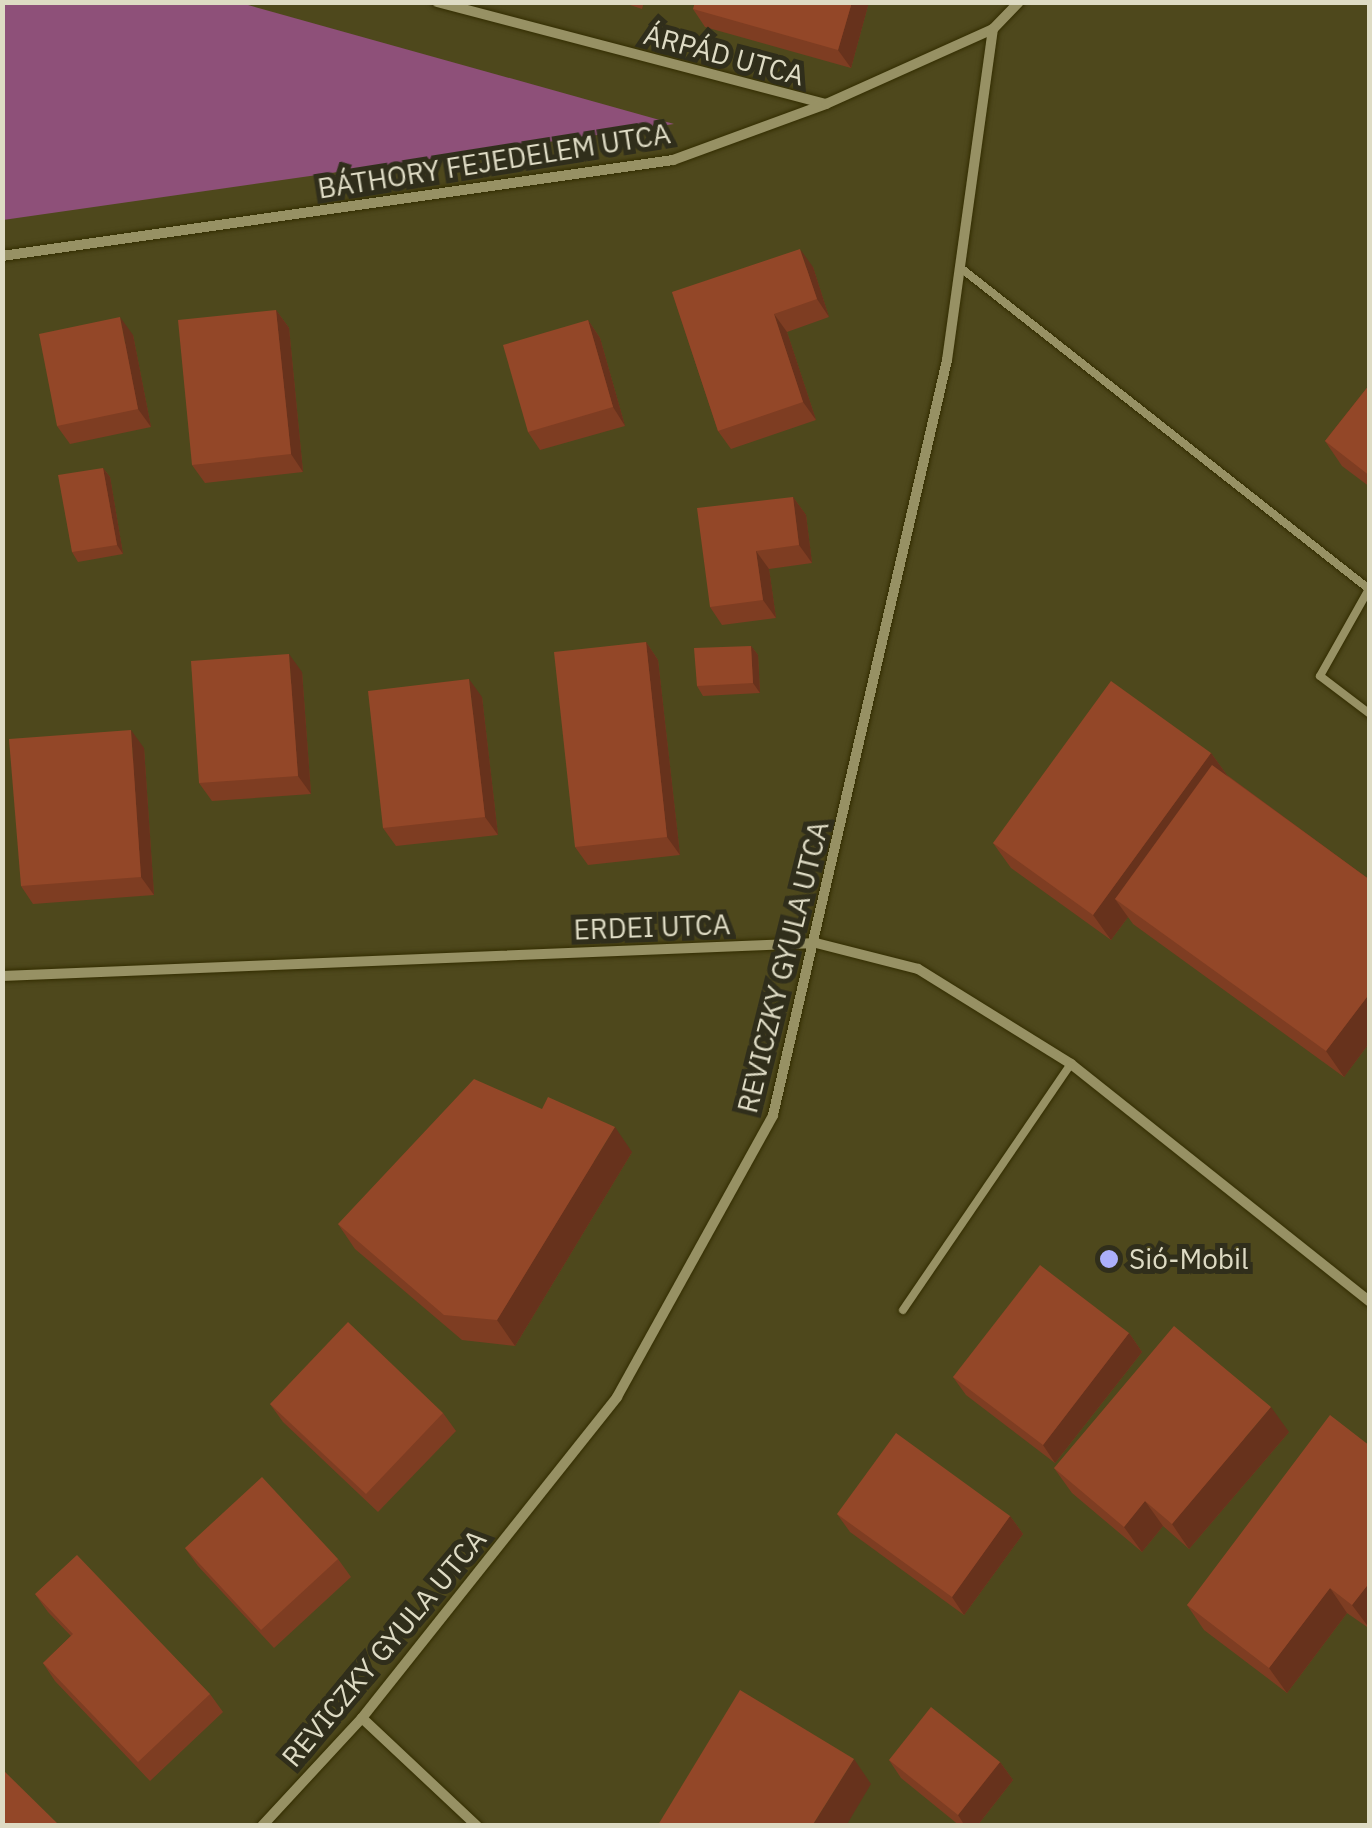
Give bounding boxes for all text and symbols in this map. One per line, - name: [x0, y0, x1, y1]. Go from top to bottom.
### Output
- street label: ÁRPÁD UTCA: [640, 17, 808, 93]
- street label: BÁTHORY FEJEDELEM UTCA: [315, 117, 673, 205]
- street label: REVICZKY GYULA UTCA: [730, 818, 836, 1116]
- street label: ERDEI UTCA: [573, 907, 731, 947]
- place label: Sió-Mobil: [1129, 1242, 1249, 1276]
- marker: Sió-Mobil: [1098, 1248, 1120, 1270]
- street label: REVICZKY GYULA UTCA: [275, 1523, 493, 1773]

